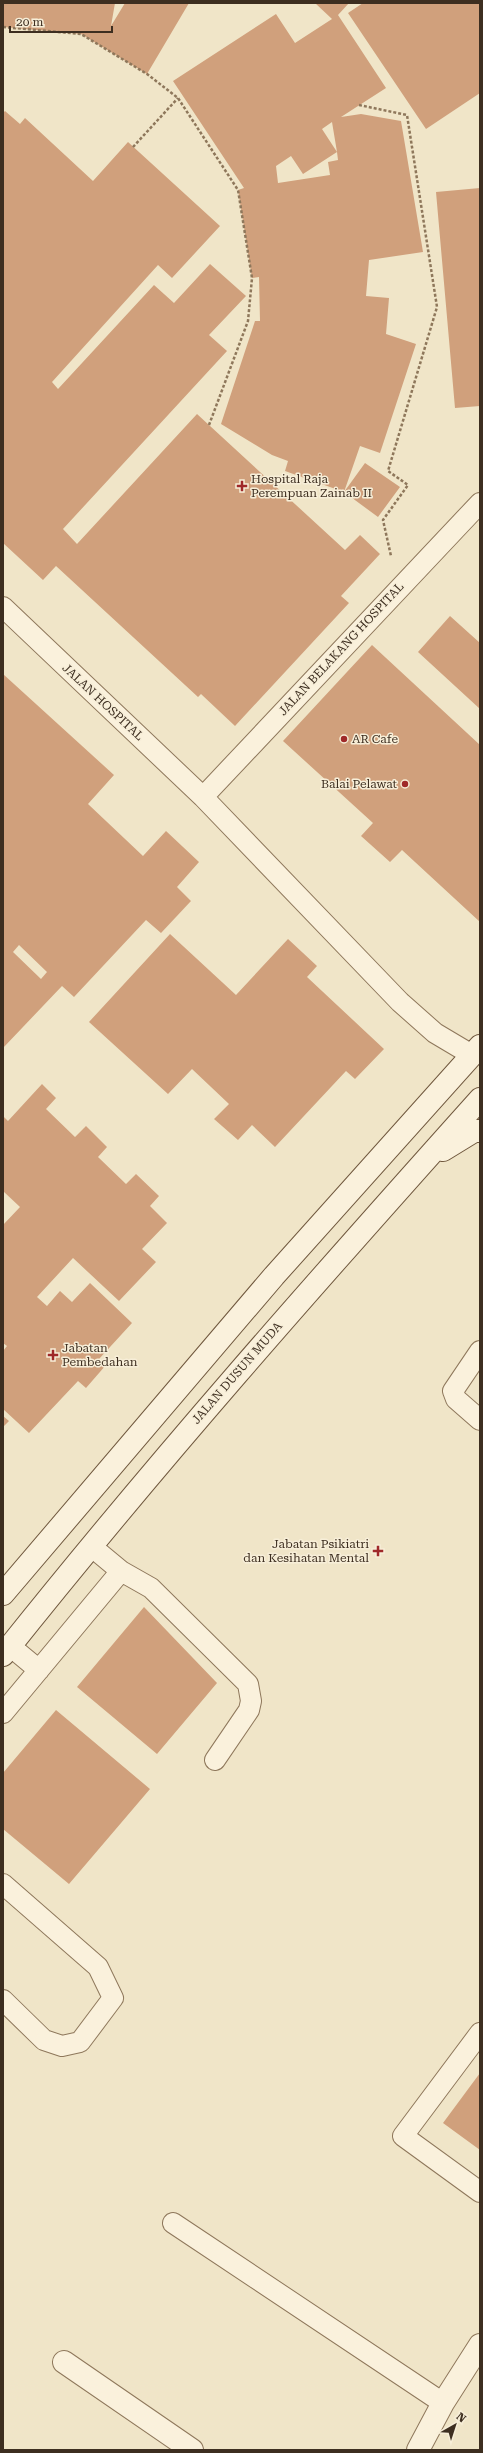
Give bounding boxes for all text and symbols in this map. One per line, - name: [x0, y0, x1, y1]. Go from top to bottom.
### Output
- scale bar: [10, 8, 112, 34]
- text: 20 m: [16, 15, 43, 29]
- place label: Hospital Raja Perempuan Zainab II: [251, 472, 372, 500]
- marker: Hospital Raja Perempuan Zainab II: [236, 480, 248, 492]
- street label: JALAN BELAKANG HOSPITAL: [276, 580, 406, 718]
- street label: JALAN HOSPITAL: [60, 661, 146, 743]
- place label: AR Cafe: [352, 732, 399, 746]
- marker: AR Cafe: [339, 734, 349, 744]
- place label: Balai Pelawat: [321, 777, 398, 791]
- marker: Balai Pelawat: [400, 779, 410, 789]
- street label: JALAN DUSUN MUDA: [189, 1319, 285, 1427]
- place label: Jabatan Pembedahan: [62, 1341, 138, 1369]
- marker: Jabatan Pembedahan: [47, 1349, 59, 1361]
- place label: Jabatan Psikiatri dan Kesihatan Mental: [243, 1537, 369, 1565]
- marker: Jabatan Psikiatri dan Kesihatan Mental: [372, 1545, 384, 1557]
- north arrow: [435, 2405, 475, 2445]
- text: N: [454, 2410, 469, 2426]

